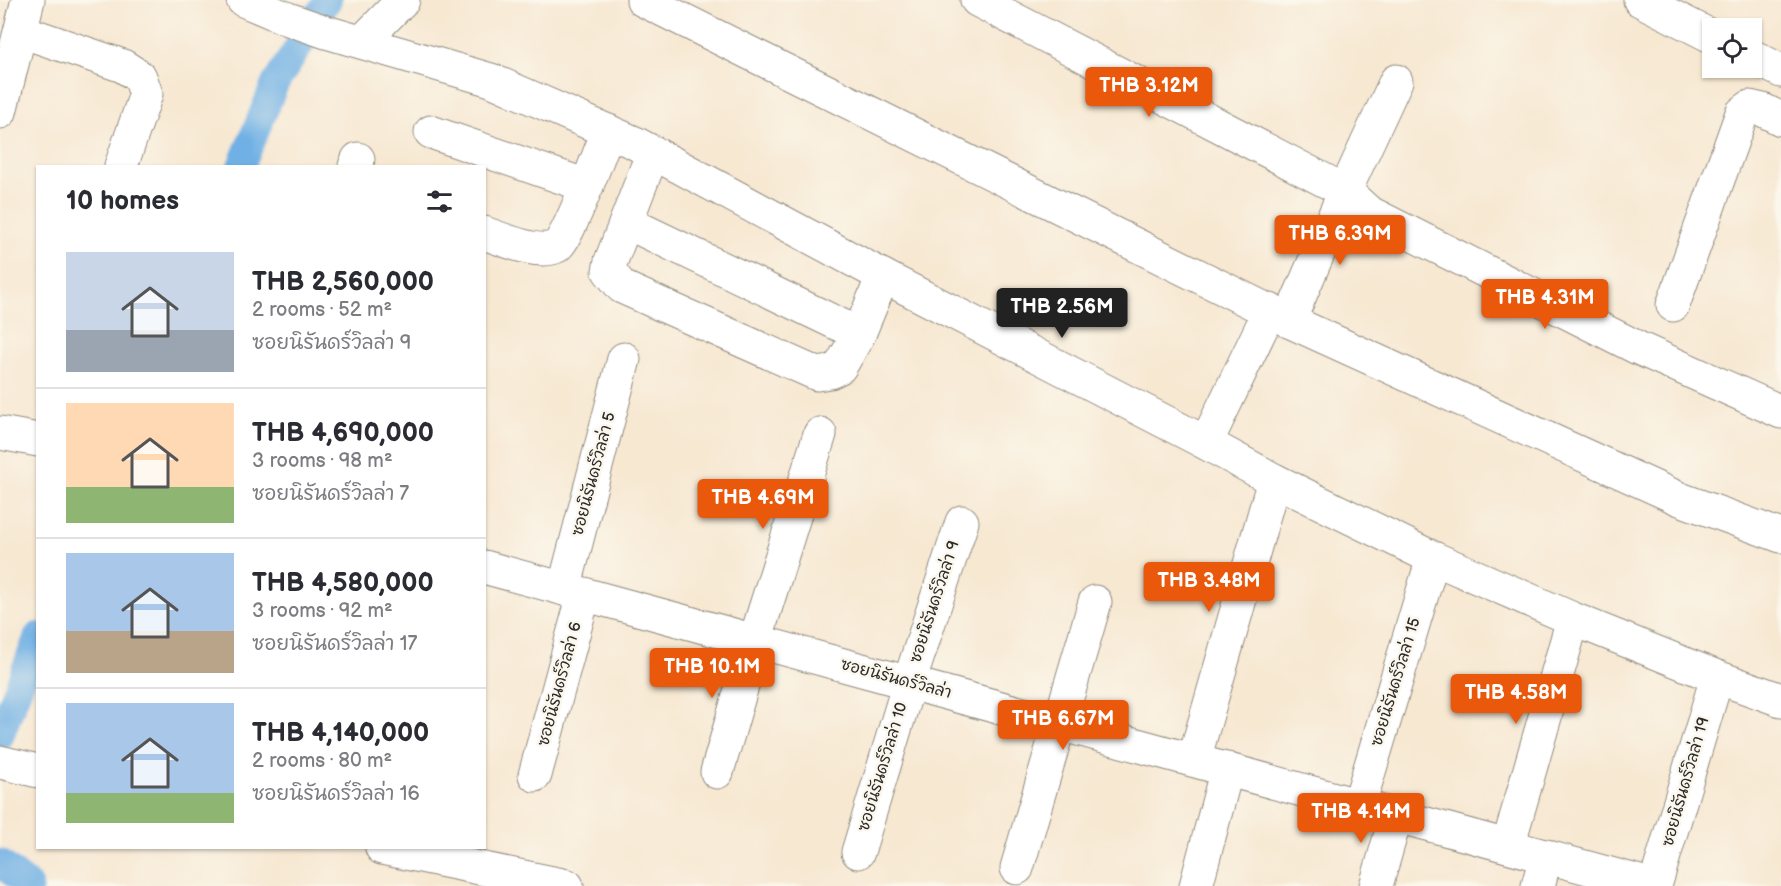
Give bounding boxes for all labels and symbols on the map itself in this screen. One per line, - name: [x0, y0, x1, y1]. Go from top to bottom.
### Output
- pin: THB 3.12M: [1080, 67, 1218, 118]
- pin: THB 6.39M: [1271, 215, 1409, 266]
- pin: THB 4.31M: [1476, 279, 1614, 330]
- pin: THB 2.56M: [993, 288, 1131, 339]
- street label: ซอยนิรันดร์วิลล่า 5: [565, 409, 620, 538]
- pin: THB 4.69M: [694, 479, 832, 530]
- street label: ซอยนิรันดร์วิลล่า 9: [903, 538, 964, 666]
- pin: THB 3.48M: [1140, 562, 1278, 613]
- street label: ซอยนิรันดร์วิลล่า 15: [1365, 614, 1425, 749]
- street label: ซอยนิรันดร์วิลล่า 6: [531, 619, 586, 748]
- pin: THB 10.1M: [643, 648, 781, 699]
- street label: ซอยนิรันดร์วิลล่า: [839, 652, 954, 703]
- pin: THB 4.58M: [1447, 674, 1585, 725]
- street label: ซอยนิรันดร์วิลล่า 10: [851, 699, 912, 834]
- pin: THB 6.67M: [994, 700, 1132, 751]
- street label: ซอยนิรันดร์วิลล่า 19: [1656, 714, 1714, 849]
- pin: THB 4.14M: [1292, 793, 1430, 844]

